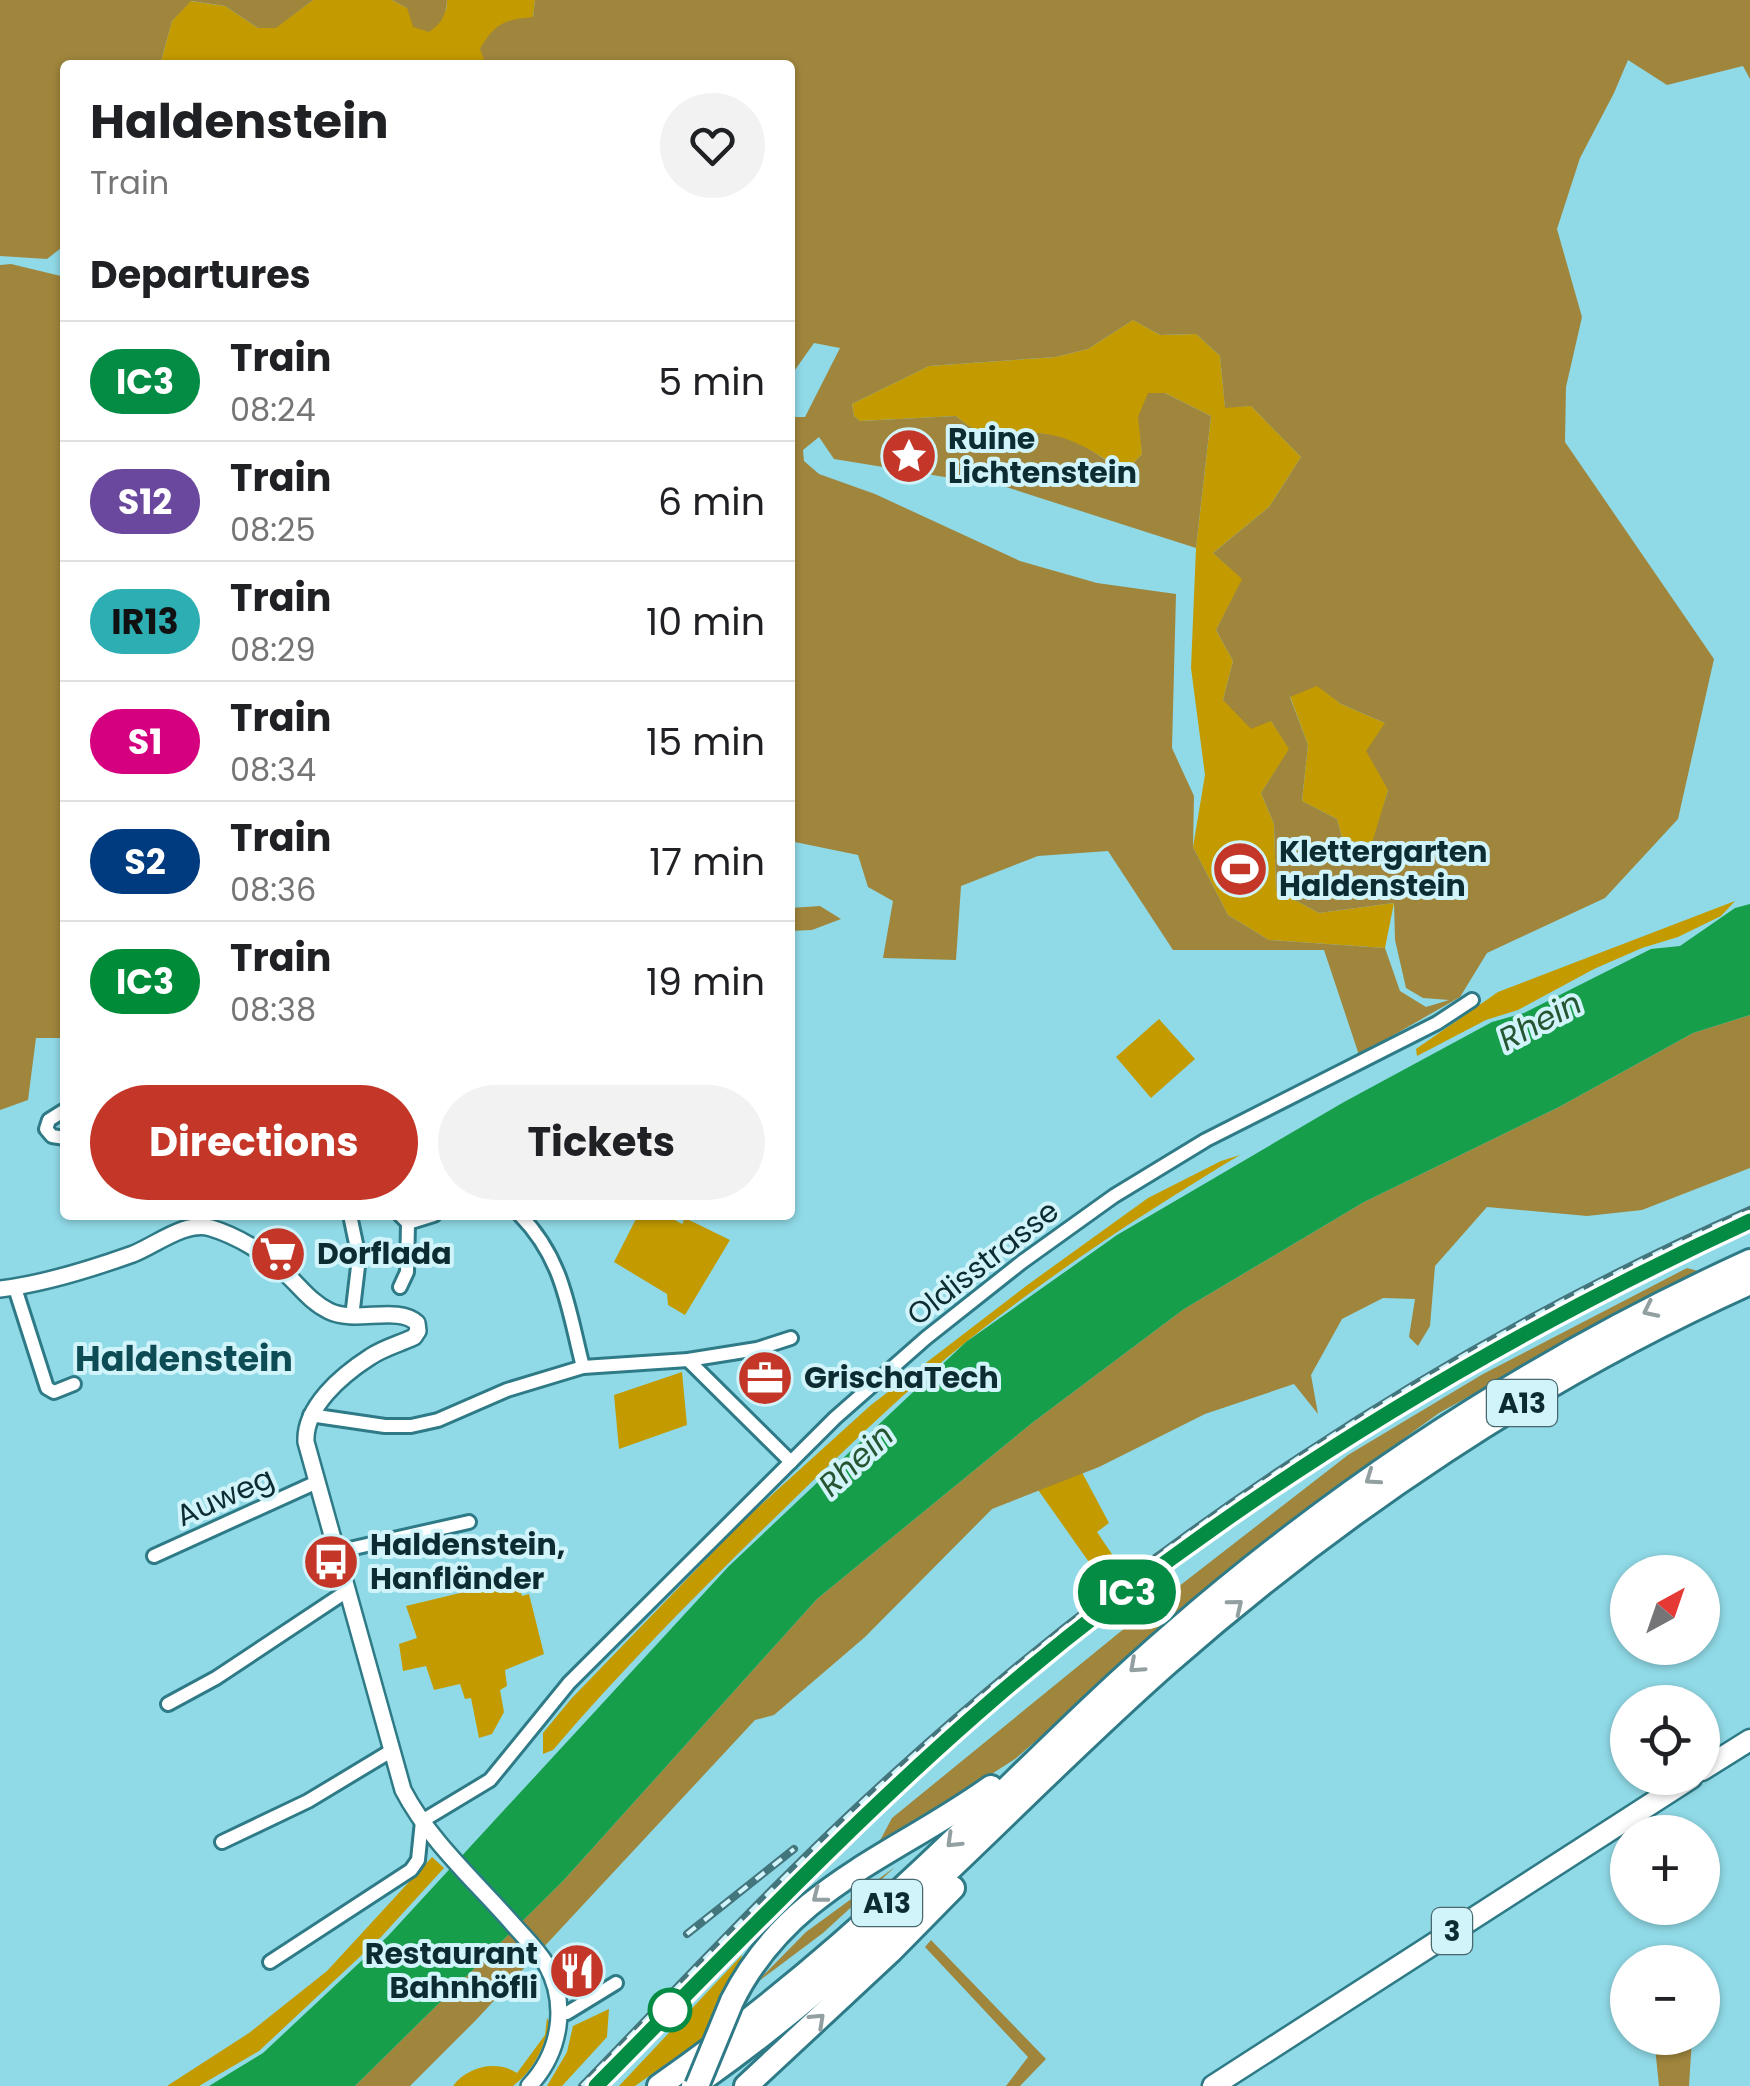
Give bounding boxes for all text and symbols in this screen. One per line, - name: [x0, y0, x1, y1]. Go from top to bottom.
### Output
- text: Haldenstein: [90, 88, 389, 155]
- button: heart: [660, 93, 765, 198]
- text: Train: [90, 160, 169, 205]
- text: Departures: [90, 248, 311, 301]
- text: Train: [230, 331, 331, 384]
- text: 5 min: [658, 355, 765, 408]
- text: IC3: [116, 357, 174, 406]
- text: 08:24: [230, 387, 316, 432]
- place label: Ruine Lichtenstein: [948, 417, 1137, 494]
- place icon: Ruine Lichtenstein: [879, 426, 939, 486]
- text: Train: [230, 451, 331, 504]
- text: 6 min: [658, 475, 765, 528]
- text: S12: [118, 477, 172, 526]
- text: 08:25: [230, 507, 316, 552]
- text: Train: [230, 571, 331, 624]
- text: 10 min: [646, 595, 765, 648]
- text: IR13: [111, 597, 179, 646]
- text: 08:29: [230, 627, 316, 672]
- text: Train: [230, 691, 331, 744]
- text: 15 min: [646, 715, 765, 768]
- text: S1: [128, 717, 162, 766]
- text: 08:34: [230, 747, 316, 792]
- text: Train: [230, 811, 331, 864]
- place label: Klettergarten Haldenstein: [1279, 830, 1487, 907]
- text: 17 min: [649, 835, 765, 888]
- text: S2: [124, 837, 166, 886]
- sports icon: Klettergarten Haldenstein: [1210, 839, 1270, 899]
- text: 08:36: [230, 867, 316, 912]
- text: Train: [230, 931, 331, 984]
- text: 19 min: [646, 955, 765, 1008]
- text: IC3: [116, 957, 174, 1006]
- water label: Rhein: [1490, 980, 1589, 1061]
- text: 08:38: [230, 987, 316, 1032]
- button: Directions: [90, 1085, 418, 1200]
- button: Tickets: [438, 1085, 765, 1200]
- street label: Oldisstrasse: [898, 1190, 1068, 1336]
- supermarket icon: Dorflada: [248, 1224, 308, 1284]
- place label: Dorflada: [317, 1232, 452, 1275]
- one-way arrow: [1642, 1298, 1660, 1318]
- district label: Haldenstein: [75, 1334, 293, 1383]
- office icon: GrischaTech: [735, 1348, 795, 1408]
- place label: GrischaTech: [804, 1356, 999, 1399]
- road number: A13: [1487, 1380, 1557, 1426]
- water label: Rhein: [808, 1413, 903, 1506]
- street label: Auweg: [169, 1456, 281, 1537]
- one-way arrow: [1365, 1466, 1383, 1484]
- place label: Haldenstein, Hanfländer: [370, 1523, 565, 1600]
- bus stop icon: Haldenstein, Hanfländer: [301, 1532, 361, 1592]
- north arrow: [1610, 1555, 1720, 1665]
- map controls: [1610, 1555, 1720, 2055]
- line badge: IC3: [1070, 1560, 1184, 1624]
- text: IC3: [1098, 1568, 1156, 1617]
- one-way arrow: [1224, 1600, 1242, 1618]
- one-way arrow: [1129, 1654, 1148, 1672]
- button: locate: [1610, 1685, 1720, 1795]
- button: +: [1610, 1815, 1720, 1925]
- one-way arrow: [946, 1829, 964, 1847]
- road number: A13: [852, 1880, 922, 1926]
- one-way arrow: [812, 1884, 830, 1902]
- road number: 3: [1432, 1908, 1472, 1954]
- place label: Restaurant Bahnhöfli: [365, 1932, 538, 2009]
- restaurant icon: Restaurant Bahnhöfli: [547, 1941, 607, 2001]
- button: −: [1610, 1945, 1720, 2055]
- unlabelled marker: [649, 1989, 691, 2031]
- one-way arrow: [806, 2014, 825, 2032]

